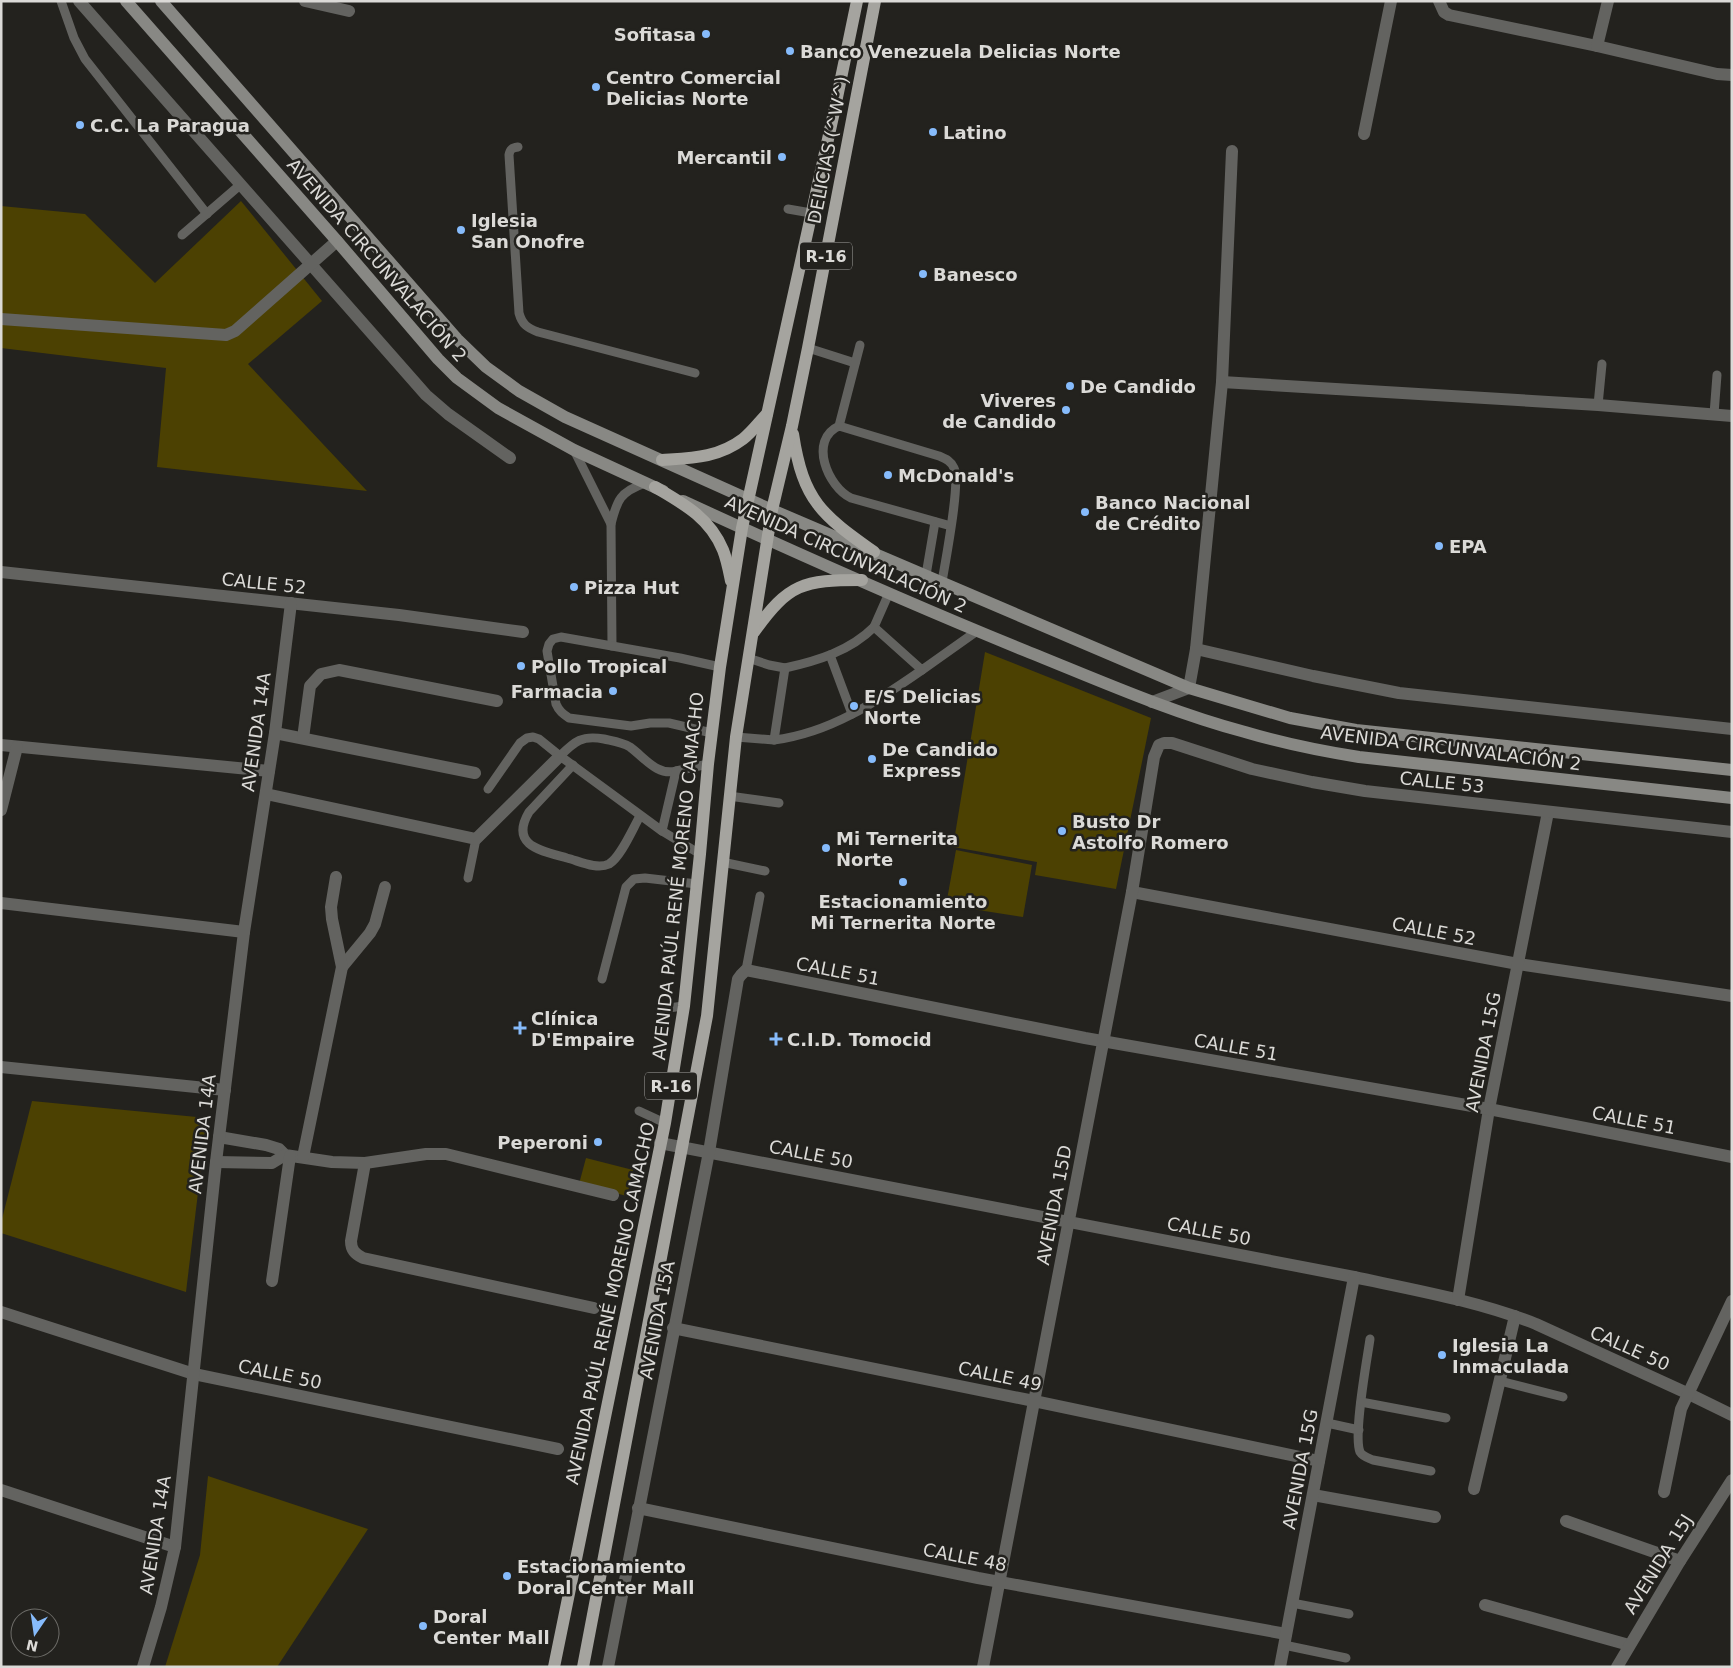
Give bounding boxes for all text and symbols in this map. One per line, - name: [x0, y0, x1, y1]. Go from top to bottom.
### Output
- place label: Sofitasa: [614, 24, 696, 45]
- marker: Sofitasa: [700, 28, 712, 40]
- place label: Banco Venezuela Delicias Norte: [800, 41, 1121, 62]
- marker: Banco Venezuela Delicias Norte: [784, 45, 796, 57]
- place label: Centro Comercial Delicias Norte: [606, 67, 781, 109]
- street label: DELICIAS (^W^): [803, 74, 853, 226]
- marker: Centro Comercial Delicias Norte: [590, 81, 602, 93]
- place label: C.C. La Paragua: [90, 115, 250, 136]
- marker: C.C. La Paragua: [74, 119, 86, 131]
- place label: Latino: [943, 122, 1007, 143]
- marker: Latino: [927, 126, 939, 138]
- place label: Mercantil: [676, 147, 772, 168]
- marker: Mercantil: [776, 151, 788, 163]
- street label: AVENIDA CIRCUNVALACIÓN 2: [283, 154, 471, 366]
- place label: Iglesia San Onofre: [471, 210, 585, 252]
- marker: Iglesia San Onofre: [455, 224, 467, 236]
- road number: R-16: [800, 242, 852, 270]
- place label: Banesco: [933, 264, 1018, 285]
- marker: Banesco: [917, 268, 929, 280]
- place label: De Candido: [1080, 376, 1196, 397]
- marker: De Candido: [1064, 380, 1076, 392]
- place label: Viveres de Candido: [942, 390, 1056, 432]
- marker: Viveres de Candido: [1060, 404, 1072, 416]
- place label: McDonald's: [898, 465, 1014, 486]
- marker: McDonald's: [882, 469, 894, 481]
- street label: AVENIDA CIRCUNVALACIÓN 2: [722, 491, 970, 617]
- place label: Banco Nacional de Crédito: [1095, 492, 1251, 534]
- marker: Banco Nacional de Crédito: [1079, 506, 1091, 518]
- place label: EPA: [1449, 536, 1487, 557]
- marker: EPA: [1433, 540, 1445, 552]
- street label: CALLE 52: [221, 568, 307, 598]
- place label: Pizza Hut: [584, 577, 680, 598]
- marker: Pizza Hut: [568, 581, 580, 593]
- place label: Pollo Tropical: [531, 656, 667, 677]
- marker: Pollo Tropical: [515, 660, 527, 672]
- street label: AVENIDA 14A: [237, 670, 275, 793]
- place label: Farmacia: [511, 681, 603, 702]
- marker: Farmacia: [607, 685, 619, 697]
- place label: E/S Delicias Norte: [864, 686, 981, 728]
- street label: AVENIDA PAÚL RENÉ MORENO CAMACHO: [648, 691, 708, 1061]
- marker: E/S Delicias Norte: [848, 700, 860, 712]
- street label: AVENIDA CIRCUNVALACIÓN 2: [1319, 722, 1583, 774]
- place label: De Candido Express: [882, 739, 998, 781]
- marker: De Candido Express: [866, 753, 878, 765]
- street label: CALLE 53: [1399, 767, 1485, 797]
- place label: Busto Dr Astolfo Romero: [1072, 811, 1229, 853]
- marker: Busto Dr Astolfo Romero: [1056, 825, 1068, 837]
- place label: Mi Ternerita Norte: [836, 828, 958, 870]
- marker: Mi Ternerita Norte: [820, 842, 832, 854]
- marker: Estacionamiento Mi Ternerita Norte: [897, 876, 909, 888]
- place label: Estacionamiento Mi Ternerita Norte: [810, 891, 996, 933]
- street label: CALLE 52: [1390, 913, 1478, 949]
- street label: CALLE 51: [794, 953, 882, 989]
- street label: AVENIDA 15G: [1461, 990, 1505, 1114]
- place label: Clínica D'Empaire: [531, 1008, 635, 1050]
- marker: Clínica D'Empaire: [513, 1021, 527, 1035]
- place label: C.I.D. Tomocid: [787, 1029, 932, 1050]
- street label: CALLE 51: [1192, 1029, 1280, 1065]
- marker: C.I.D. Tomocid: [769, 1032, 783, 1046]
- street label: AVENIDA 14A: [184, 1072, 220, 1195]
- road number: R-16: [645, 1072, 697, 1100]
- street label: CALLE 51: [1590, 1102, 1678, 1138]
- street label: AVENIDA PAÚL RENÉ MORENO CAMACHO: [561, 1120, 659, 1486]
- place label: Peperoni: [497, 1132, 588, 1153]
- marker: Peperoni: [592, 1136, 604, 1148]
- street label: CALLE 50: [767, 1136, 855, 1172]
- street label: AVENIDA 15D: [1032, 1143, 1076, 1267]
- street label: CALLE 50: [1165, 1213, 1253, 1249]
- street label: AVENIDA 15A: [635, 1258, 679, 1381]
- street label: CALLE 50: [1587, 1321, 1673, 1375]
- place label: Iglesia La Inmaculada: [1452, 1335, 1569, 1377]
- marker: Iglesia La Inmaculada: [1436, 1349, 1448, 1361]
- street label: CALLE 50: [236, 1355, 324, 1393]
- street label: CALLE 49: [956, 1357, 1044, 1395]
- street label: AVENIDA 15G: [1278, 1407, 1322, 1531]
- street label: AVENIDA 14A: [135, 1473, 175, 1596]
- street label: AVENIDA 15J: [1619, 1510, 1697, 1618]
- street label: CALLE 48: [921, 1539, 1009, 1575]
- place label: Estacionamiento Doral Center Mall: [517, 1556, 694, 1598]
- marker: Estacionamiento Doral Center Mall: [501, 1570, 513, 1582]
- place label: Doral Center Mall: [433, 1606, 550, 1648]
- north arrow: [10, 1608, 60, 1658]
- marker: Doral Center Mall: [417, 1620, 429, 1632]
- text: N: [25, 1637, 40, 1655]

